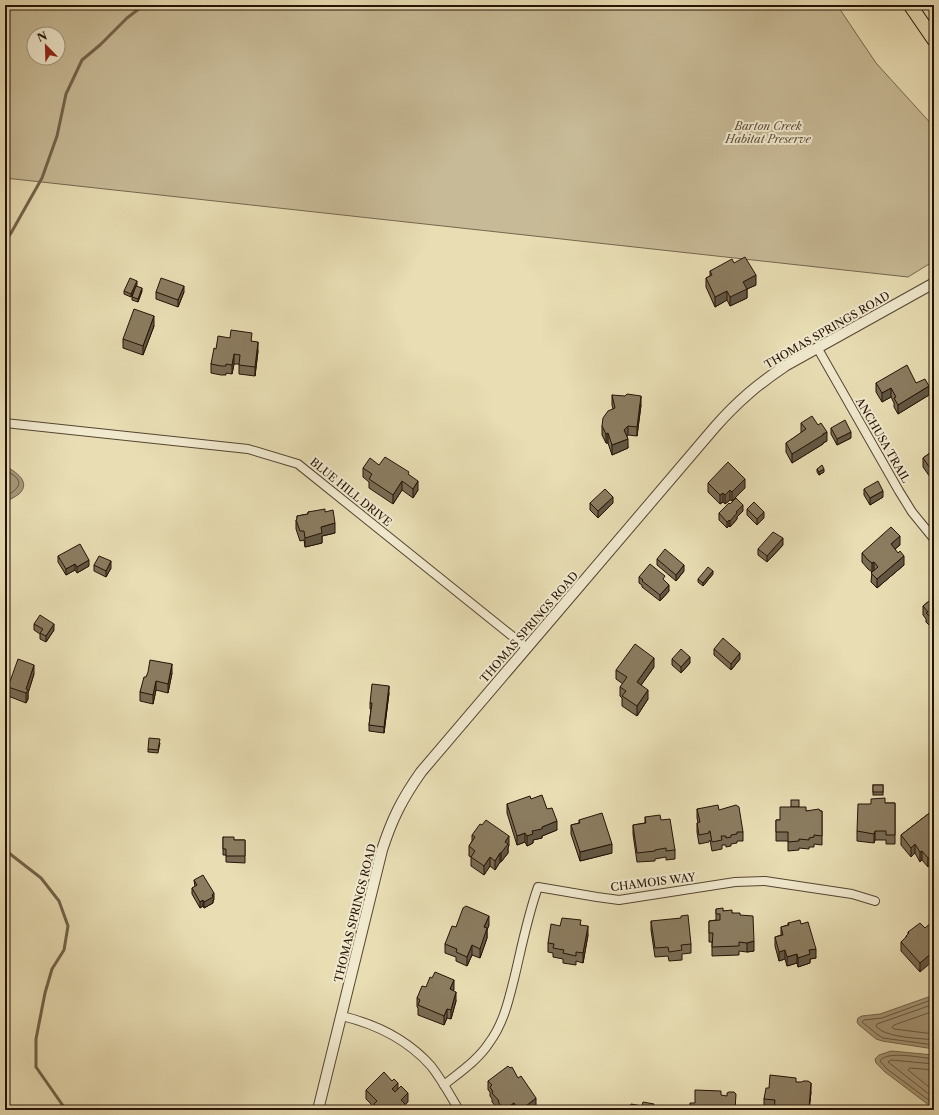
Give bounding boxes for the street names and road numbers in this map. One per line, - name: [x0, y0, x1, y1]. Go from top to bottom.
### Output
- street label: THOMAS SPRINGS ROAD: [762, 288, 892, 372]
- street label: ANCHUSA TRAIL: [852, 394, 913, 486]
- street label: BLUE HILL DRIVE: [307, 455, 395, 529]
- street label: THOMAS SPRINGS ROAD: [477, 569, 581, 685]
- street label: THOMAS SPRINGS ROAD: [331, 842, 379, 984]
- street label: CHAMOIS WAY: [610, 870, 697, 894]

